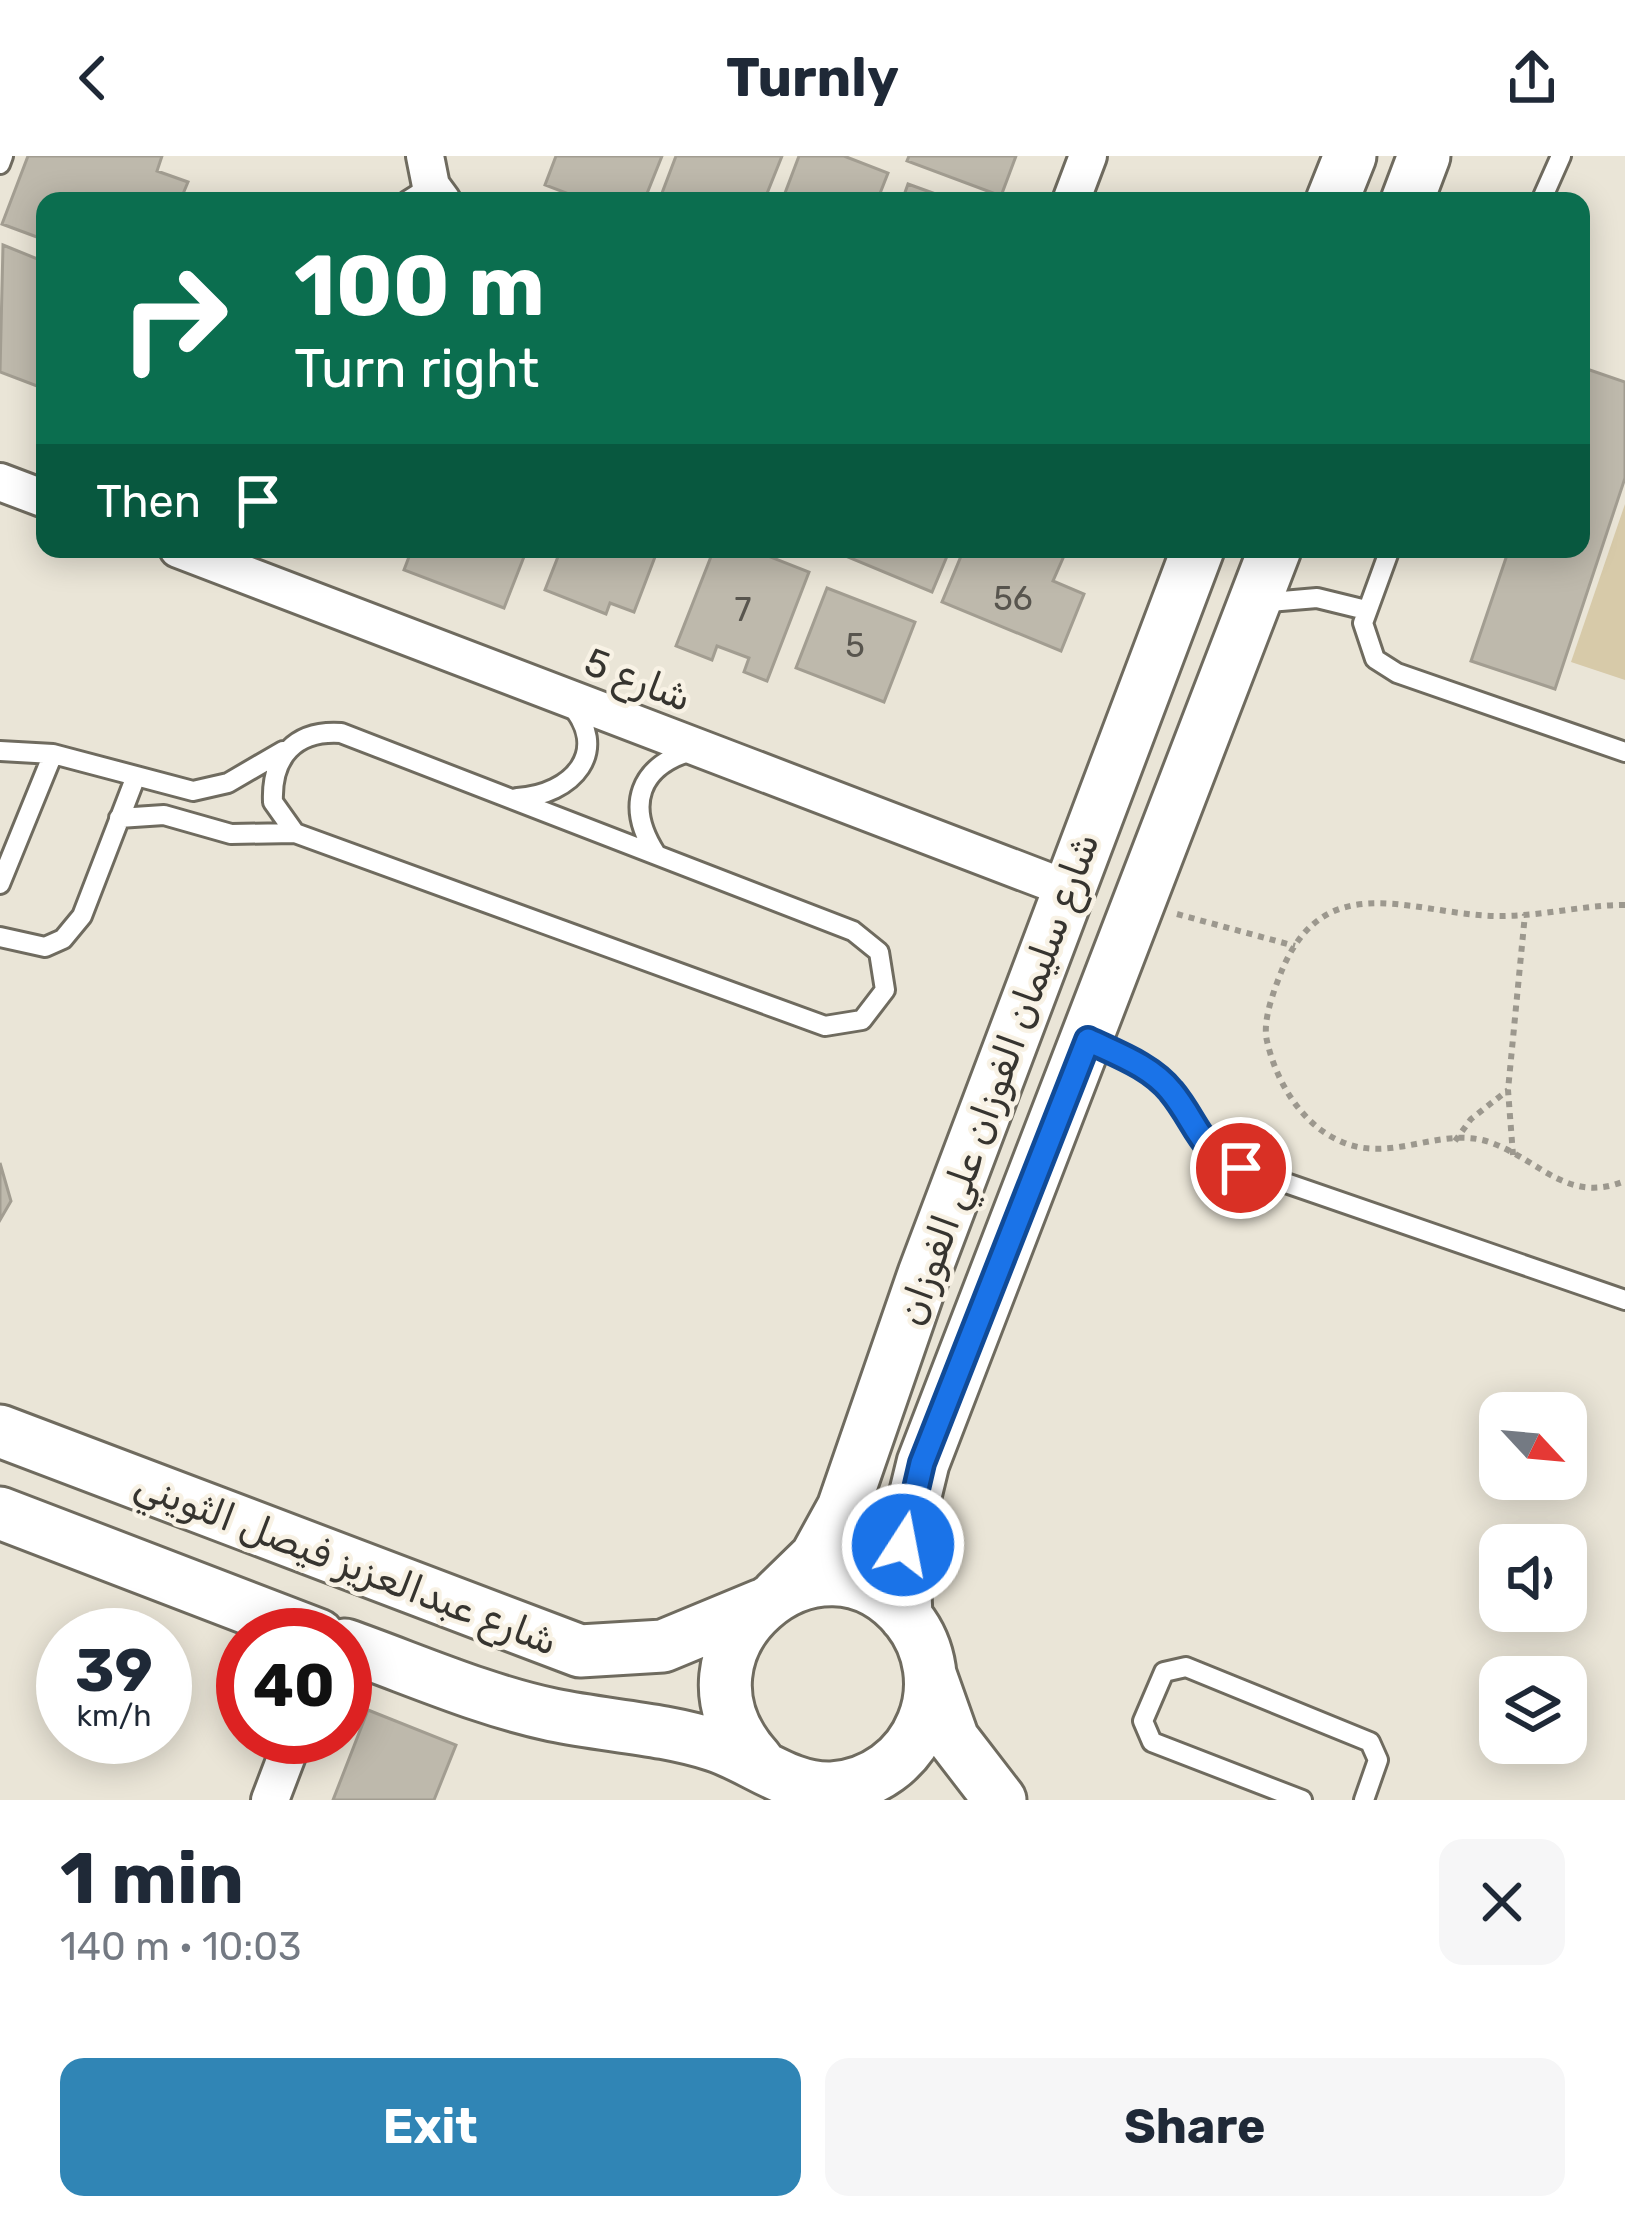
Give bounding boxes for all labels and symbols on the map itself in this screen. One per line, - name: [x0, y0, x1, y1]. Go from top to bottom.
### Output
- house number: 56: [993, 579, 1033, 618]
- house number: 7: [735, 590, 752, 629]
- house number: 5: [845, 626, 865, 665]
- street label: شارع 5: [577, 639, 698, 725]
- street label: شارع سليمان الفوزان علي الفوزان: [887, 827, 1114, 1333]
- pin: [1190, 1117, 1292, 1219]
- north arrow: [1479, 1392, 1587, 1500]
- street label: شارع عبدالعزيز فيصل الثويني: [126, 1461, 564, 1671]
- position arrow: [840, 1482, 966, 1608]
- speed limit sign: 40: [216, 1608, 372, 1764]

